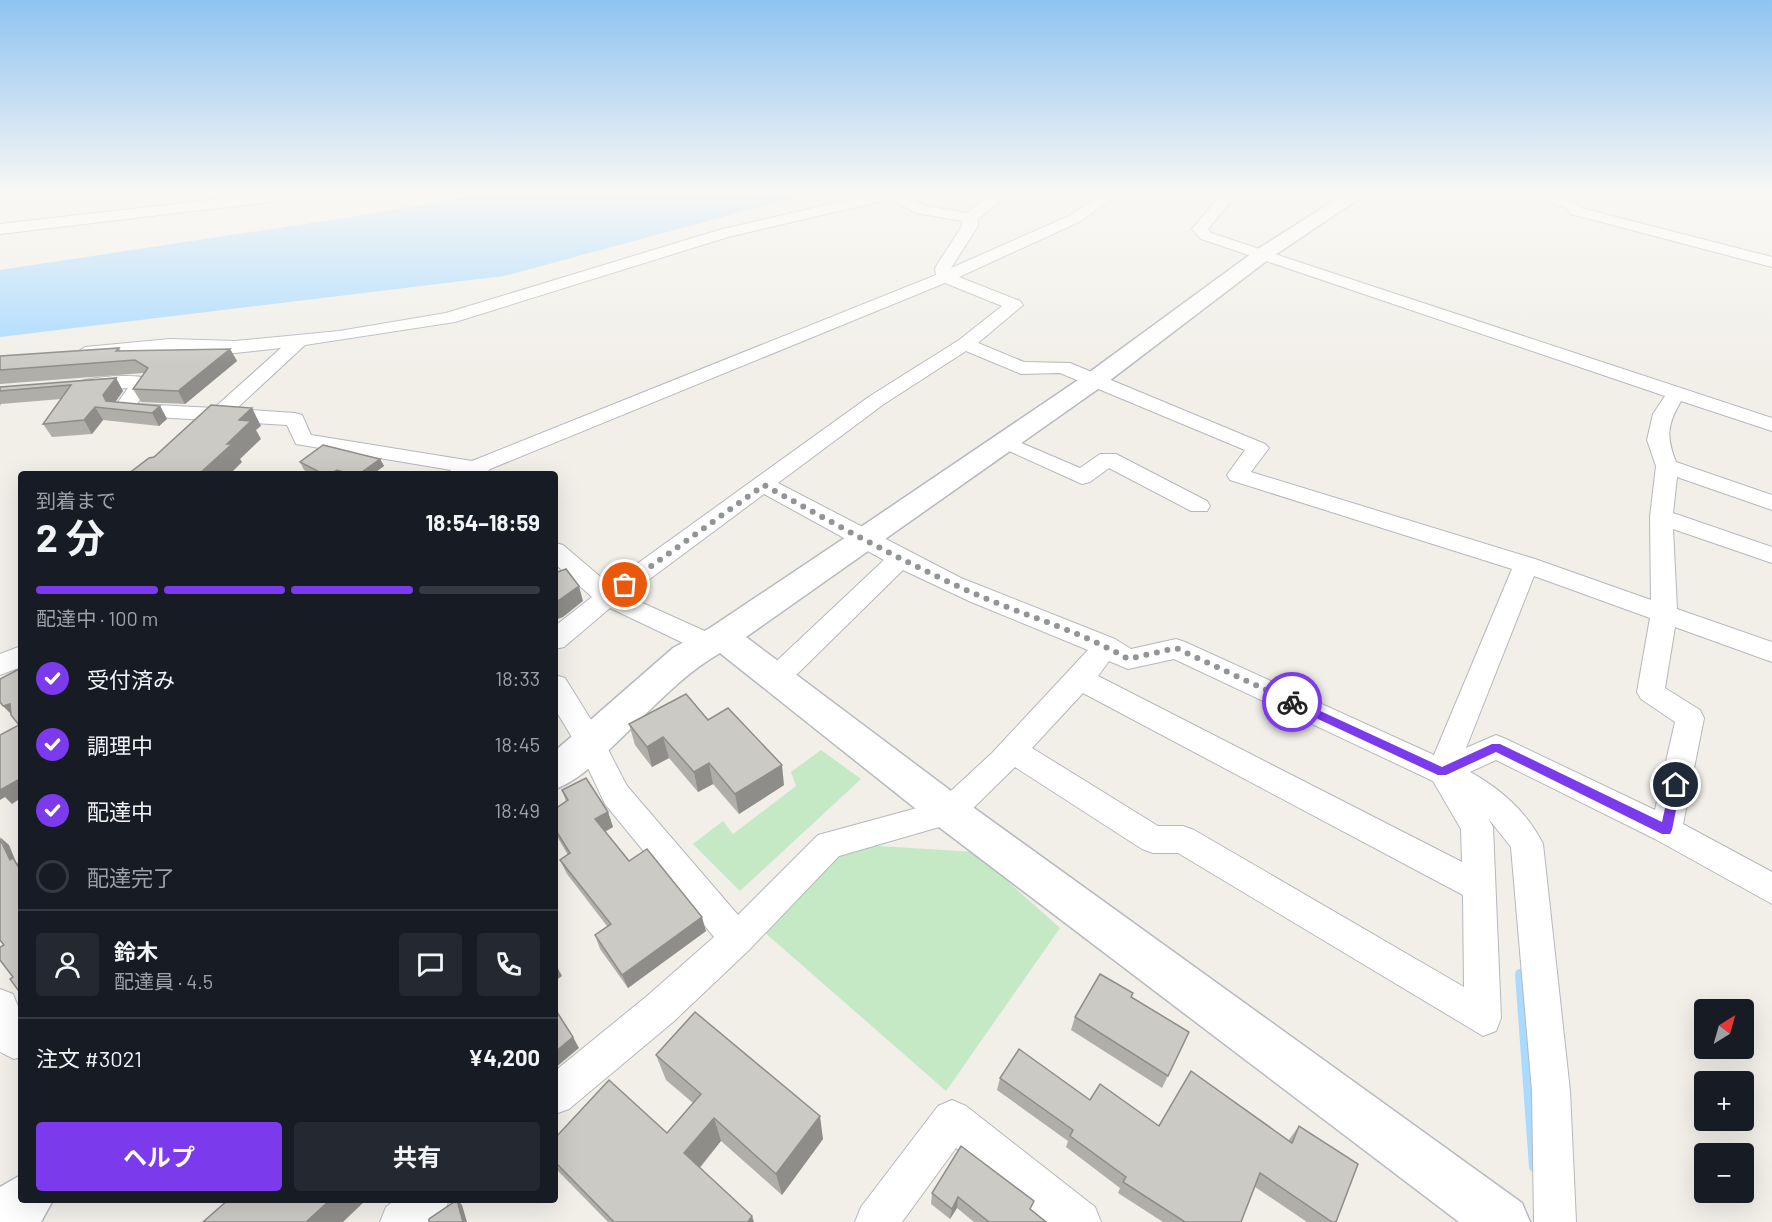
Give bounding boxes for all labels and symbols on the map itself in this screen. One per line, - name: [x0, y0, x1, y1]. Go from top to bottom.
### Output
- pin: [599, 559, 650, 610]
- courier: [1262, 672, 1322, 732]
- pin: [1650, 759, 1701, 810]
- north arrow: [1694, 999, 1754, 1059]

